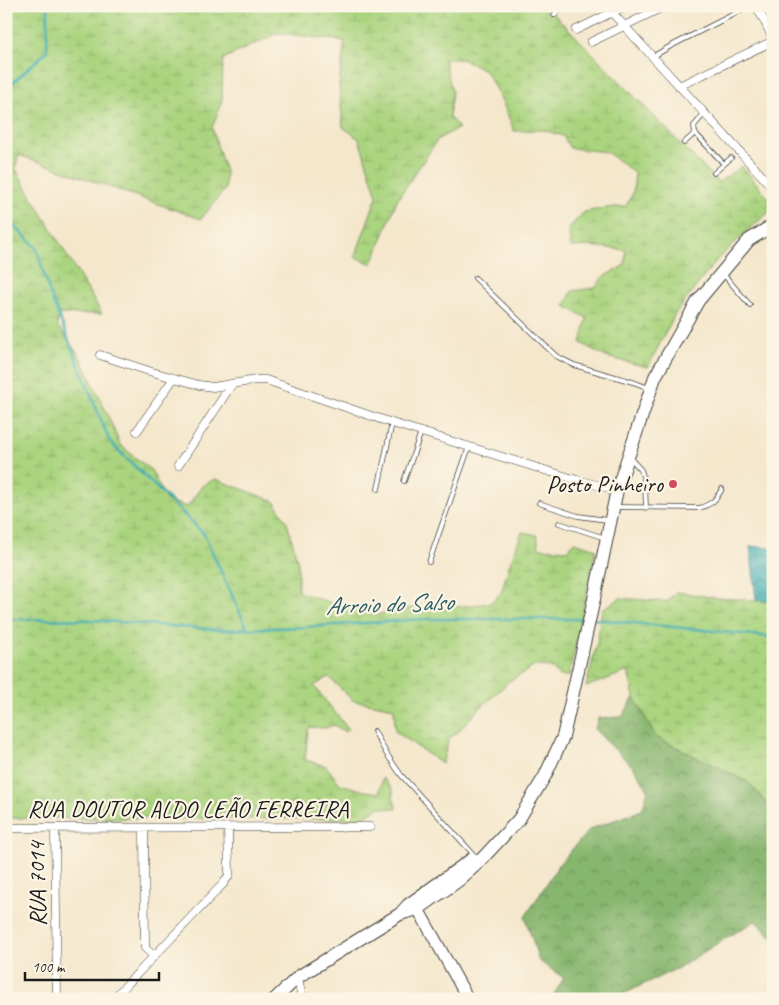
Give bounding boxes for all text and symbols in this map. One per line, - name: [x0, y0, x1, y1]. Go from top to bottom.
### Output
- place label: Posto Pinheiro: [547, 469, 665, 499]
- marker: Posto Pinheiro: [667, 478, 679, 490]
- water label: Arroio do Salso: [325, 586, 456, 622]
- street label: RUA DOUTOR ALDO LEÃO FERREIRA: [28, 794, 349, 824]
- street label: RUA 7014: [21, 839, 53, 927]
- scale bar: [25, 950, 159, 982]
- text: 100 m: [32, 958, 66, 977]

